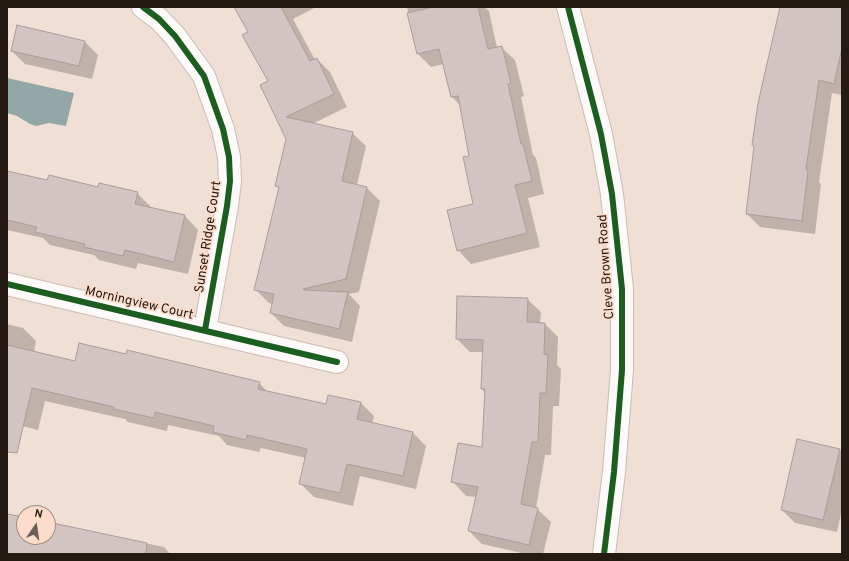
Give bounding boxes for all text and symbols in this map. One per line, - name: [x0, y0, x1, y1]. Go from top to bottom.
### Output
- street label: Sunset Ridge Court: [192, 180, 226, 294]
- street label: Cleve Brown Road: [596, 214, 618, 320]
- street label: Morningview Court: [83, 284, 195, 324]
- north arrow: [16, 505, 56, 545]
- text: N: [33, 507, 44, 522]

